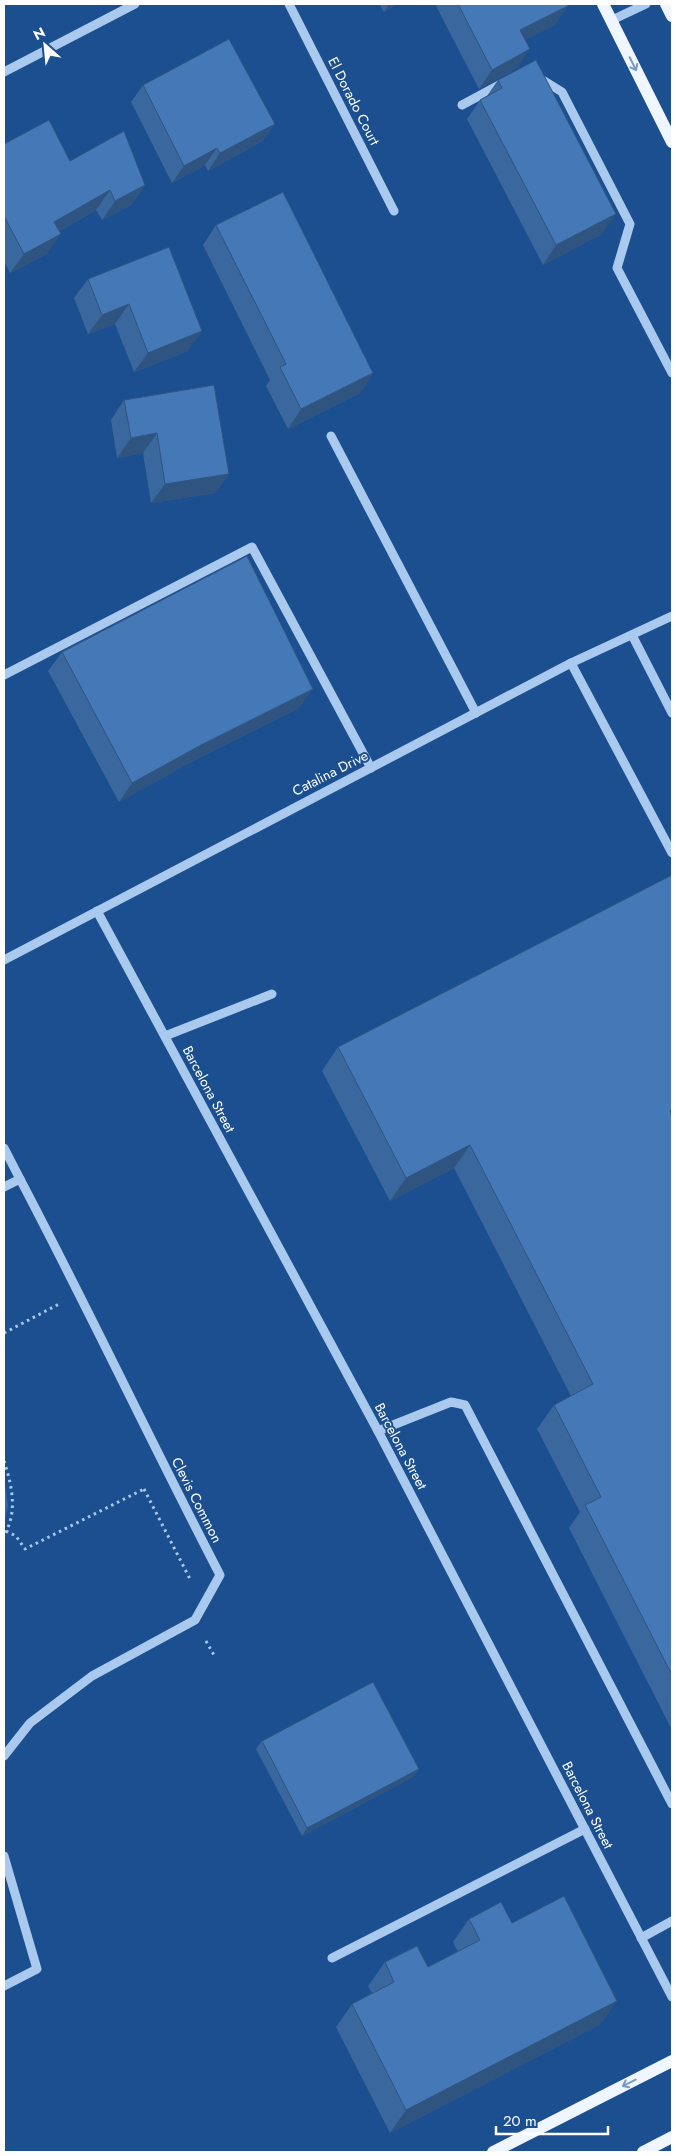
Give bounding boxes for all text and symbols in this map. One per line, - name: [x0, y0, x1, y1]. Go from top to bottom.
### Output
- north arrow: [20, 20, 70, 70]
- text: N: [30, 22, 49, 45]
- street label: El Dorado Court: [323, 54, 385, 149]
- one-way arrow: [629, 56, 638, 71]
- street label: Catalina Drive: [289, 745, 371, 801]
- street label: Barcelona Street: [178, 1042, 241, 1136]
- street label: Barcelona Street: [370, 1399, 433, 1493]
- street label: Clevis Common: [167, 1454, 227, 1546]
- street label: Barcelona Street: [557, 1758, 619, 1853]
- one-way arrow: [622, 2079, 637, 2088]
- scale bar: [496, 2104, 608, 2136]
- text: 20 m: [503, 2110, 537, 2132]

